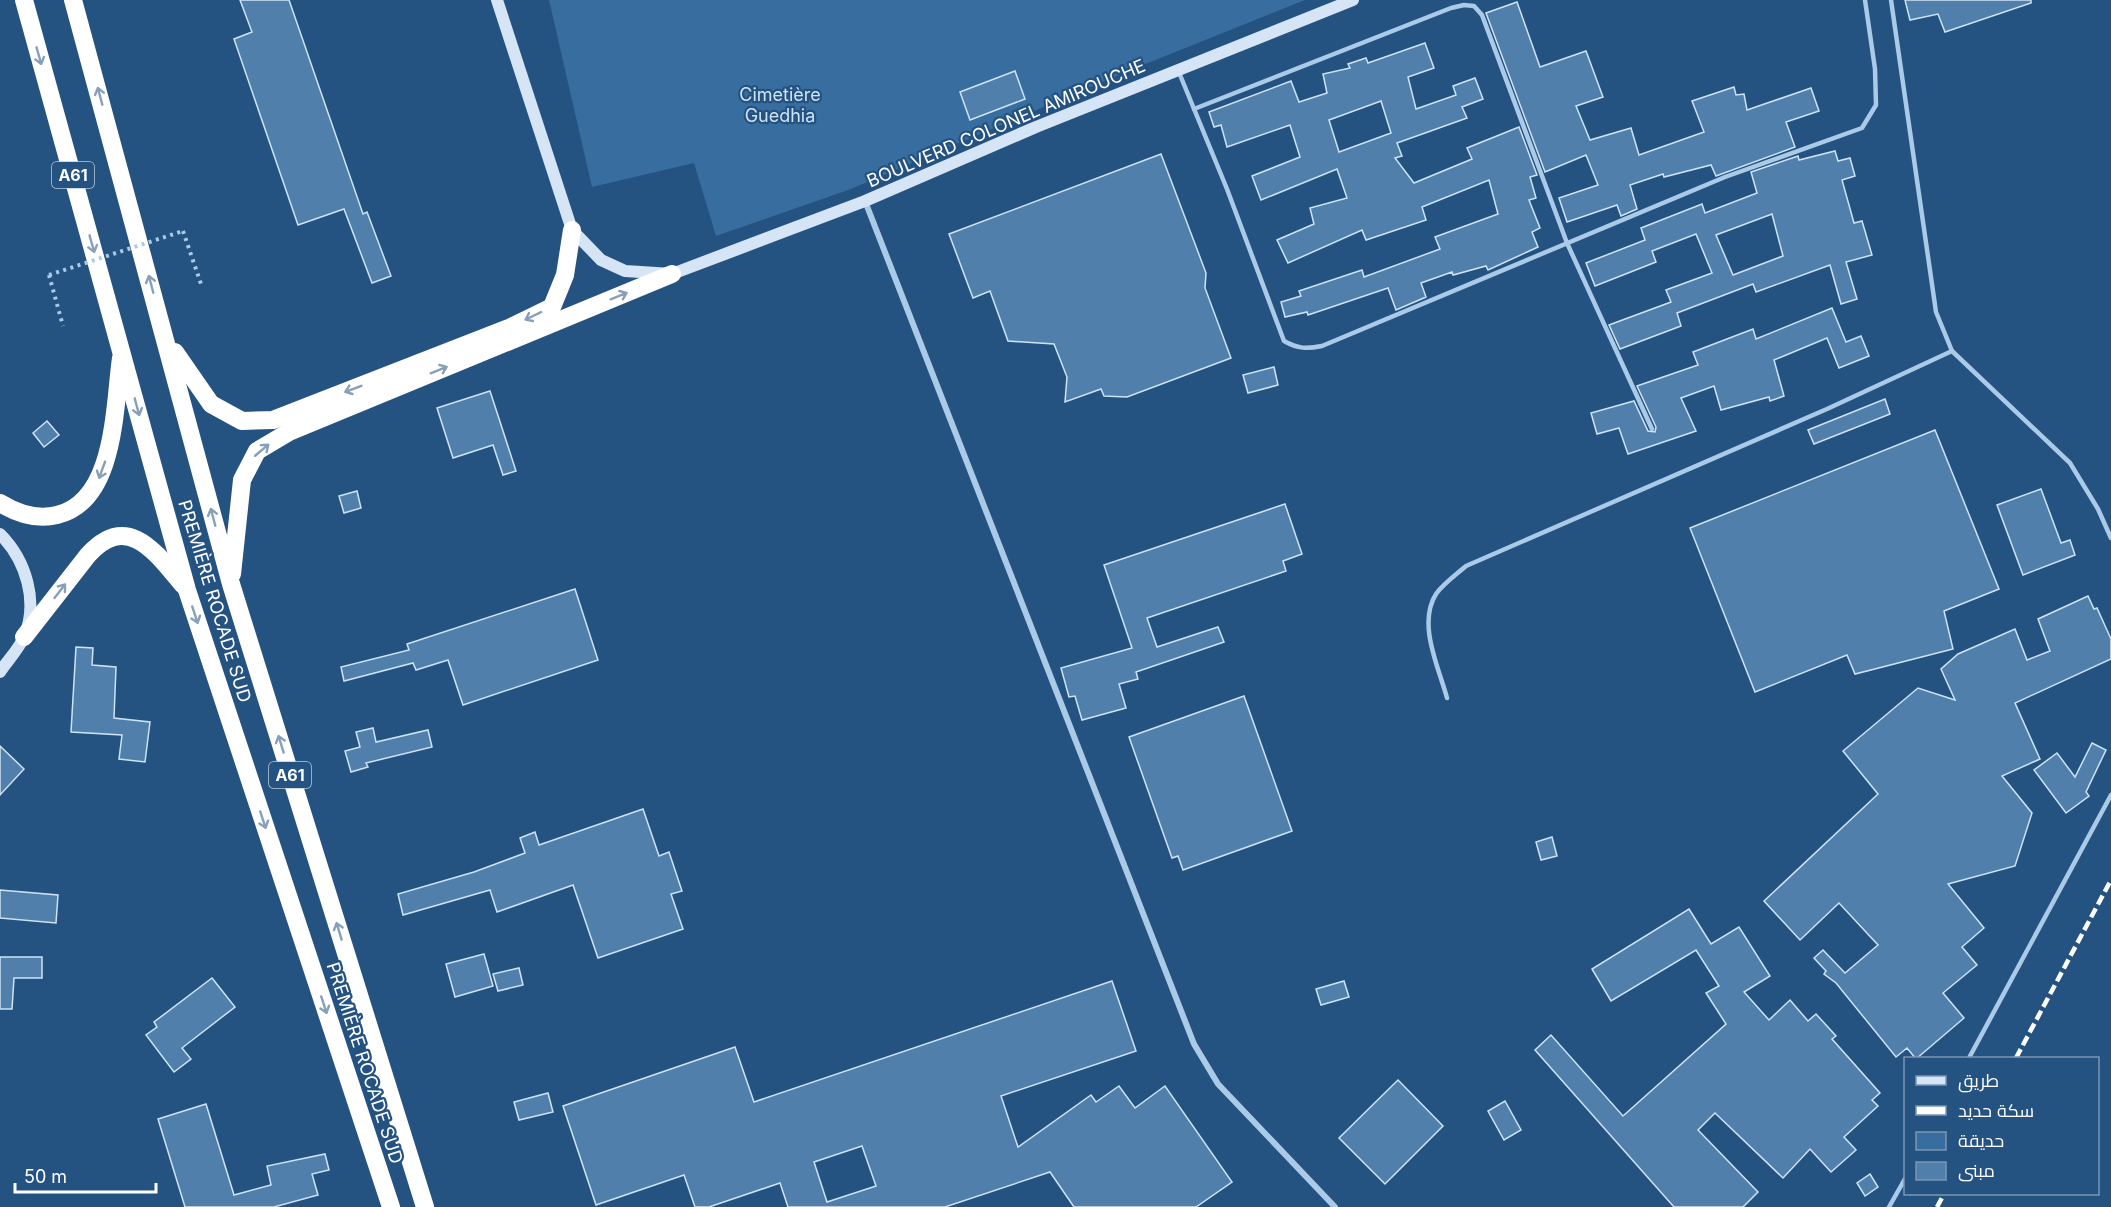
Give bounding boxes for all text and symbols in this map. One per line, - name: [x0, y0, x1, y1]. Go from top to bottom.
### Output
- one-way arrow: [34, 46, 46, 65]
- street label: BOULVERD COLONEL AMIROUCHE: [864, 55, 1148, 191]
- park label: Cimetière Guedhia: [739, 84, 821, 126]
- one-way arrow: [93, 87, 105, 106]
- road number: A61: [52, 162, 94, 188]
- one-way arrow: [87, 234, 98, 253]
- one-way arrow: [145, 275, 156, 294]
- one-way arrow: [610, 290, 628, 301]
- one-way arrow: [525, 310, 543, 322]
- one-way arrow: [429, 364, 448, 375]
- one-way arrow: [344, 384, 362, 395]
- one-way arrow: [132, 397, 143, 416]
- one-way arrow: [254, 443, 270, 456]
- one-way arrow: [96, 460, 107, 479]
- street label: PREMIÈRE ROCADE SUD: [174, 497, 257, 705]
- one-way arrow: [207, 508, 219, 527]
- one-way arrow: [53, 583, 66, 599]
- one-way arrow: [190, 605, 201, 624]
- one-way arrow: [275, 735, 286, 754]
- road number: A61: [269, 762, 311, 788]
- one-way arrow: [258, 810, 269, 829]
- one-way arrow: [333, 922, 344, 941]
- street label: PREMIÈRE ROCADE SUD: [322, 959, 408, 1166]
- one-way arrow: [319, 995, 330, 1014]
- legend: [1904, 1057, 2099, 1195]
- text: طريق: [1958, 1070, 1999, 1093]
- text: سكة حديد: [1958, 1100, 2034, 1121]
- text: حديقة: [1958, 1130, 2004, 1151]
- scale bar: [15, 1156, 156, 1194]
- text: مبنى: [1958, 1160, 1995, 1182]
- text: 50 m: [24, 1166, 67, 1187]

